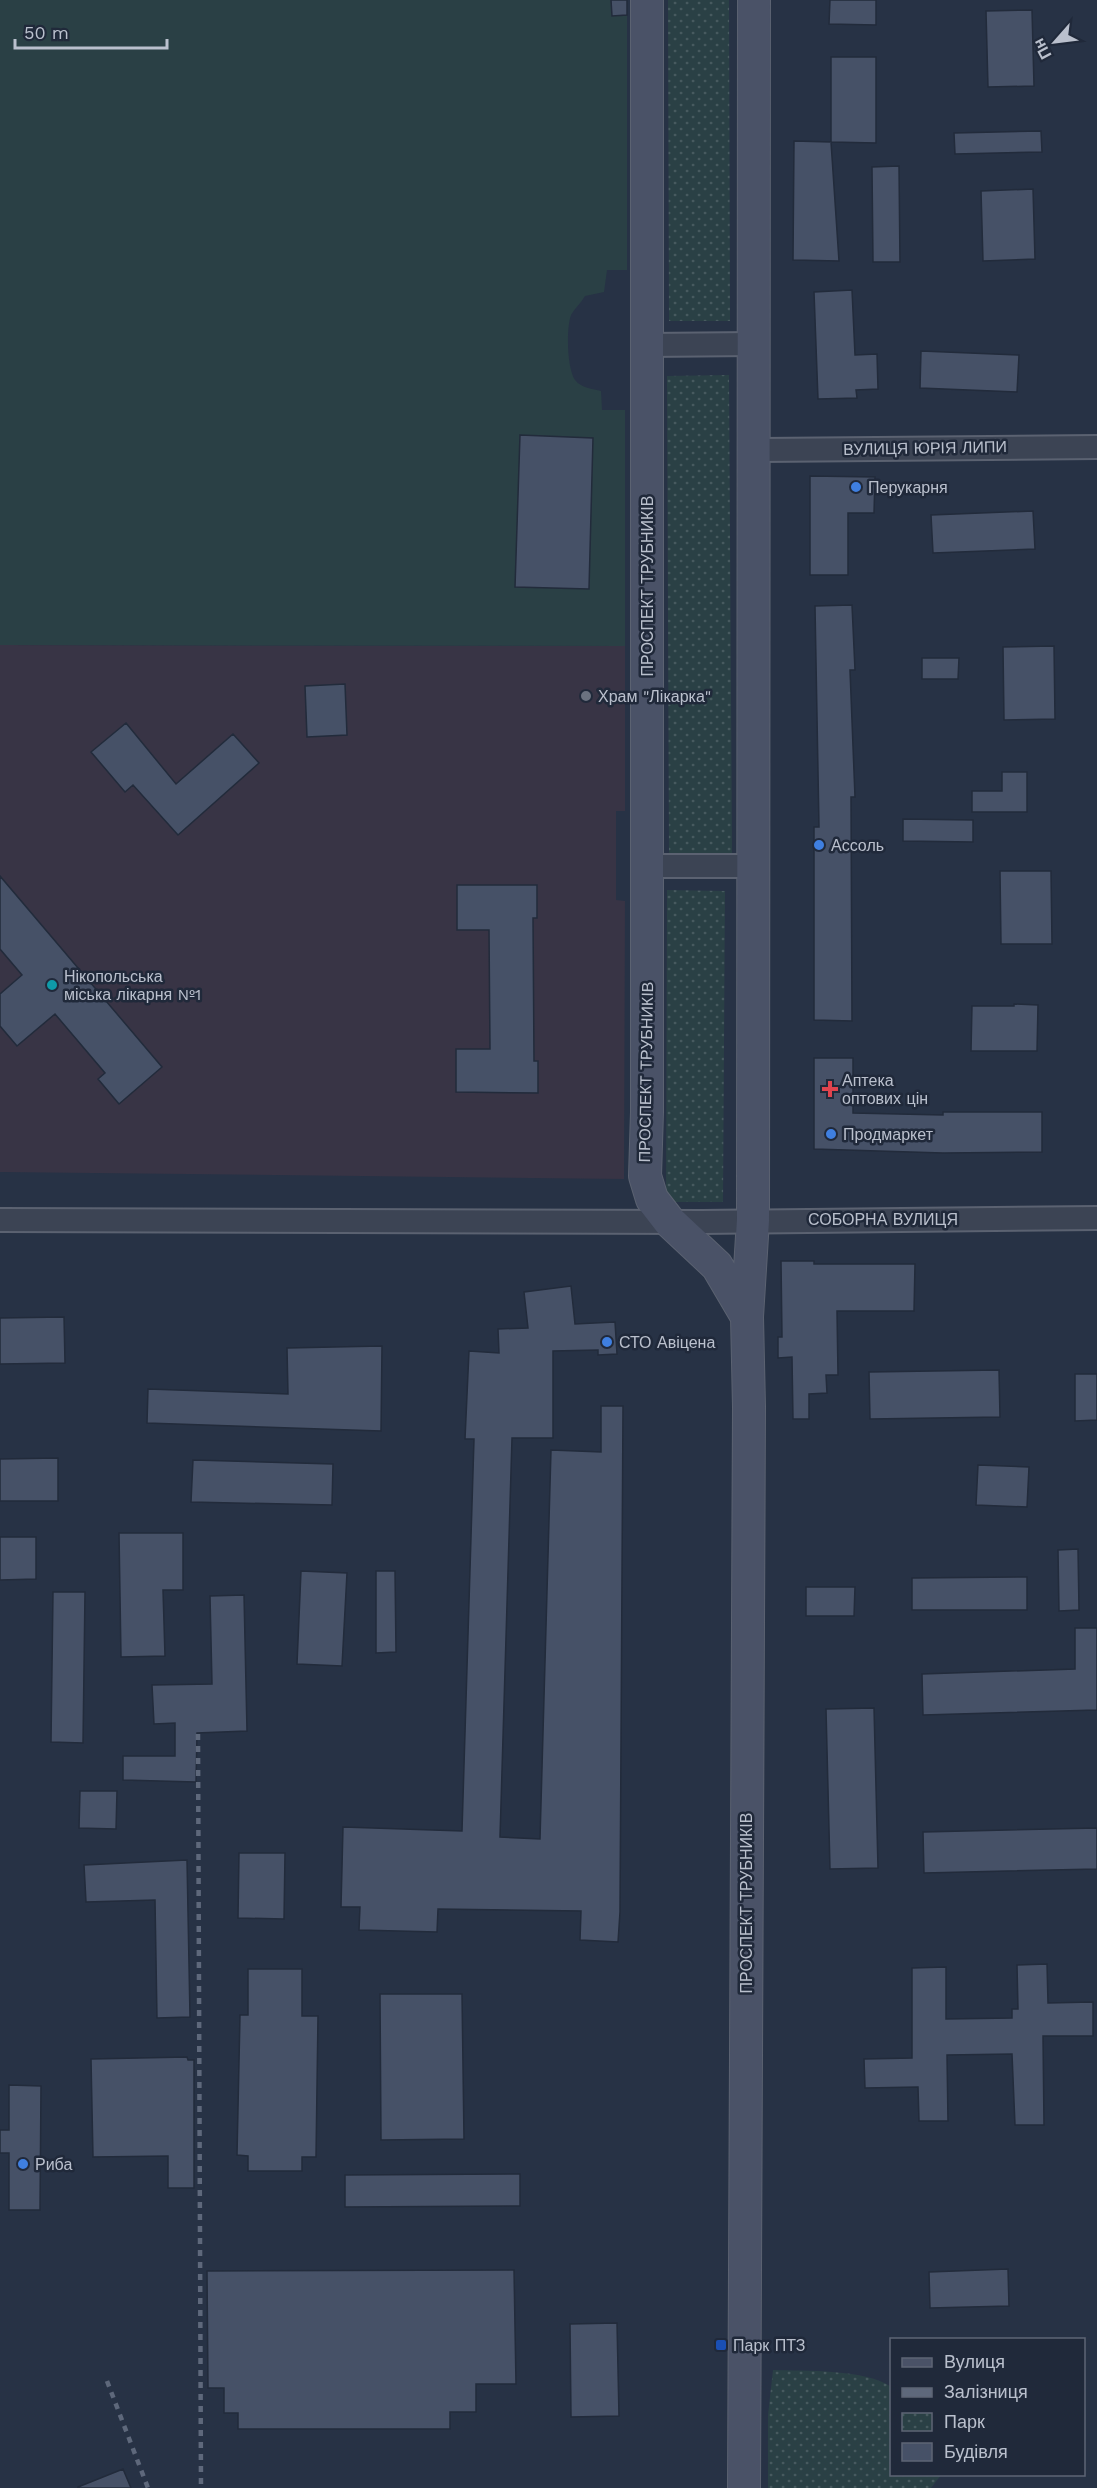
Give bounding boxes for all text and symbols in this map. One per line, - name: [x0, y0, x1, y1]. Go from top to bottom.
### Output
- scale bar: [15, 12, 166, 50]
- north arrow: [1025, 12, 1085, 72]
- text: 50 m: [24, 22, 69, 43]
- text: Пн: [1029, 35, 1056, 63]
- street label: ВУЛИЦЯ ЮРІЯ ЛИПИ: [843, 437, 1007, 459]
- place label: Перукарня: [868, 478, 948, 497]
- marker: Перукарня: [849, 480, 863, 494]
- street label: ПРОСПЕКТ ТРУБНИКІВ: [638, 496, 657, 676]
- place label: Храм "Лікарка": [598, 687, 711, 706]
- marker: Храм "Лікарка": [579, 689, 593, 703]
- place label: Ассоль: [831, 836, 884, 855]
- marker: Ассоль: [812, 838, 826, 852]
- place label: Нікопольська міська лікарня №1: [64, 967, 201, 1004]
- marker: Нікопольська міська лікарня №1: [45, 978, 59, 992]
- street label: ПРОСПЕКТ ТРУБНИКІВ: [635, 981, 657, 1163]
- place label: Аптека оптових цін: [842, 1071, 928, 1108]
- marker: Аптека оптових цін: [823, 1082, 837, 1096]
- place label: Продмаркет: [843, 1125, 934, 1144]
- marker: Продмаркет: [824, 1127, 838, 1141]
- street label: СОБОРНА ВУЛИЦЯ: [808, 1210, 958, 1229]
- place label: СТО Авіцена: [619, 1333, 715, 1352]
- marker: СТО Авіцена: [600, 1335, 614, 1349]
- street label: ПРОСПЕКТ ТРУБНИКІВ: [737, 1813, 756, 1993]
- place label: Риба: [35, 2155, 72, 2174]
- marker: Риба: [16, 2157, 30, 2171]
- place label: Парк ПТЗ: [733, 2336, 806, 2355]
- marker: Парк ПТЗ: [714, 2338, 728, 2352]
- legend: [890, 2338, 1085, 2476]
- text: Вулиця: [944, 2351, 1005, 2372]
- text: Залізниця: [944, 2381, 1028, 2402]
- text: Парк: [944, 2411, 985, 2432]
- text: Будівля: [944, 2441, 1008, 2462]

